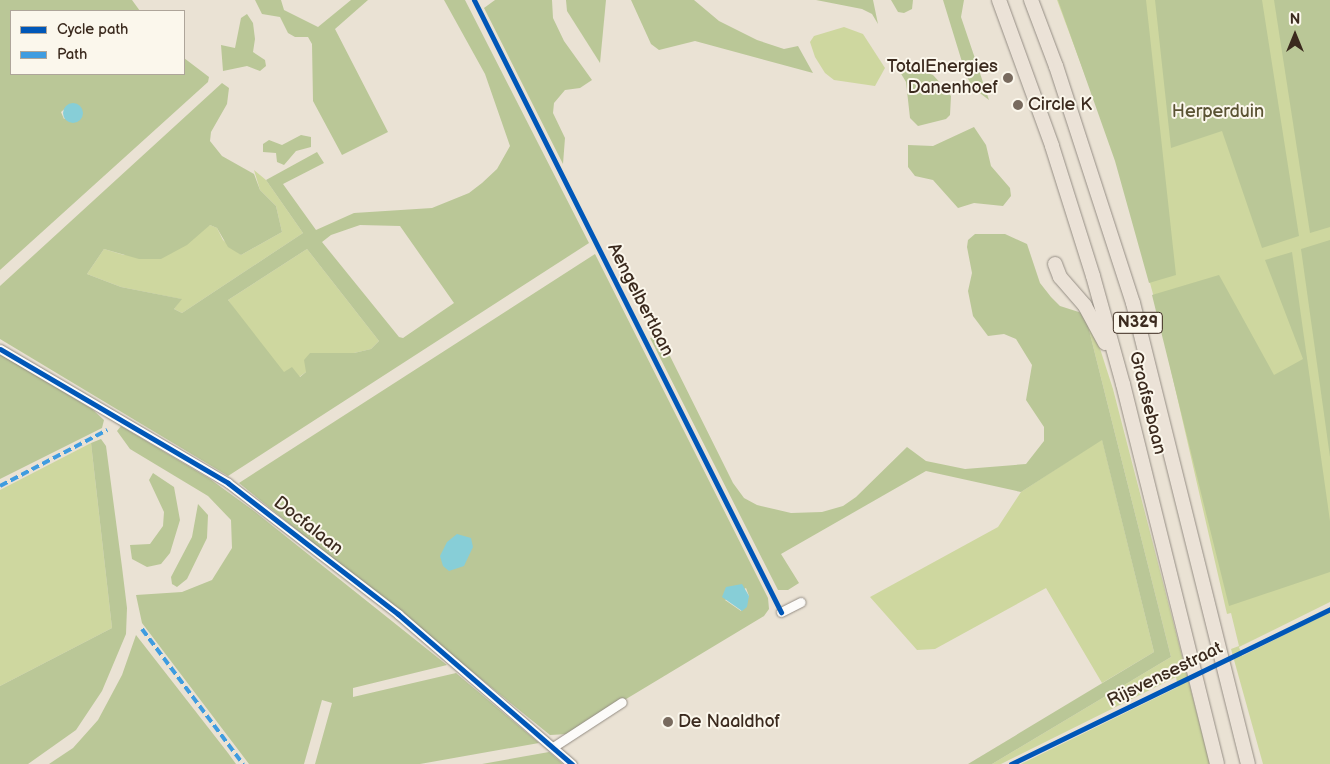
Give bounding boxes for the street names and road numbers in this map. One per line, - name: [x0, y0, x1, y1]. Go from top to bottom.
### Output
- street label: Aengelbertlaan: [602, 240, 678, 360]
- road number: N329: [1112, 309, 1164, 336]
- street label: Graafsebaan: [1124, 349, 1170, 457]
- street label: Docfalaan: [269, 492, 347, 560]
- street label: Rijsvensestraat: [1104, 638, 1226, 712]

